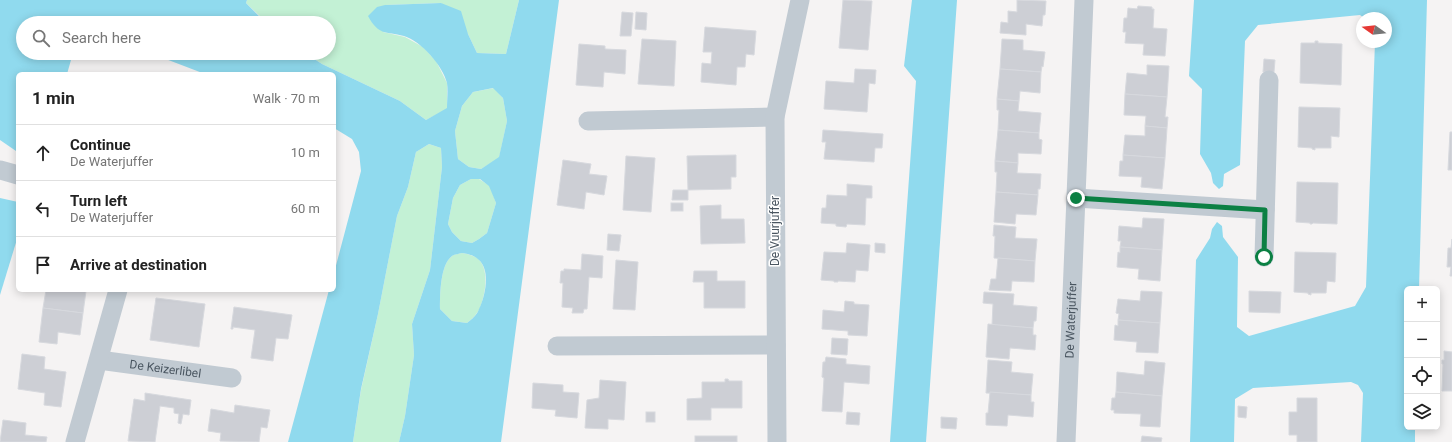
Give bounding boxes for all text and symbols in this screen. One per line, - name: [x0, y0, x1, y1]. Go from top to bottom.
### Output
- north arrow: [1356, 12, 1392, 48]
- search box: [16, 16, 336, 60]
- icon: search: [30, 27, 52, 49]
- text: Search here: [62, 29, 141, 47]
- text: 1 min: [32, 88, 75, 108]
- text: Walk · 70 m: [253, 91, 320, 106]
- text: Continue: [70, 136, 131, 154]
- icon: ahead: [32, 142, 54, 164]
- text: 10 m: [291, 145, 320, 160]
- text: De Waterjuffer: [70, 154, 153, 169]
- route end: [1067, 189, 1085, 207]
- text: Turn left: [70, 192, 127, 210]
- street label: De Vuurjuffer: [768, 196, 782, 266]
- icon: left: [32, 198, 54, 220]
- text: 60 m: [291, 201, 320, 216]
- text: De Waterjuffer: [70, 210, 153, 225]
- route start: [1255, 248, 1273, 266]
- icon: arrive: [32, 254, 54, 276]
- text: Arrive at destination: [70, 256, 207, 274]
- street label: De Waterjuffer: [1062, 281, 1080, 359]
- map controls: [1404, 286, 1440, 430]
- button: +: [1404, 286, 1440, 322]
- button: −: [1404, 322, 1440, 358]
- street label: De Keizerlibel: [129, 357, 202, 381]
- button: locate: [1404, 358, 1440, 394]
- button: layers: [1404, 394, 1440, 430]

